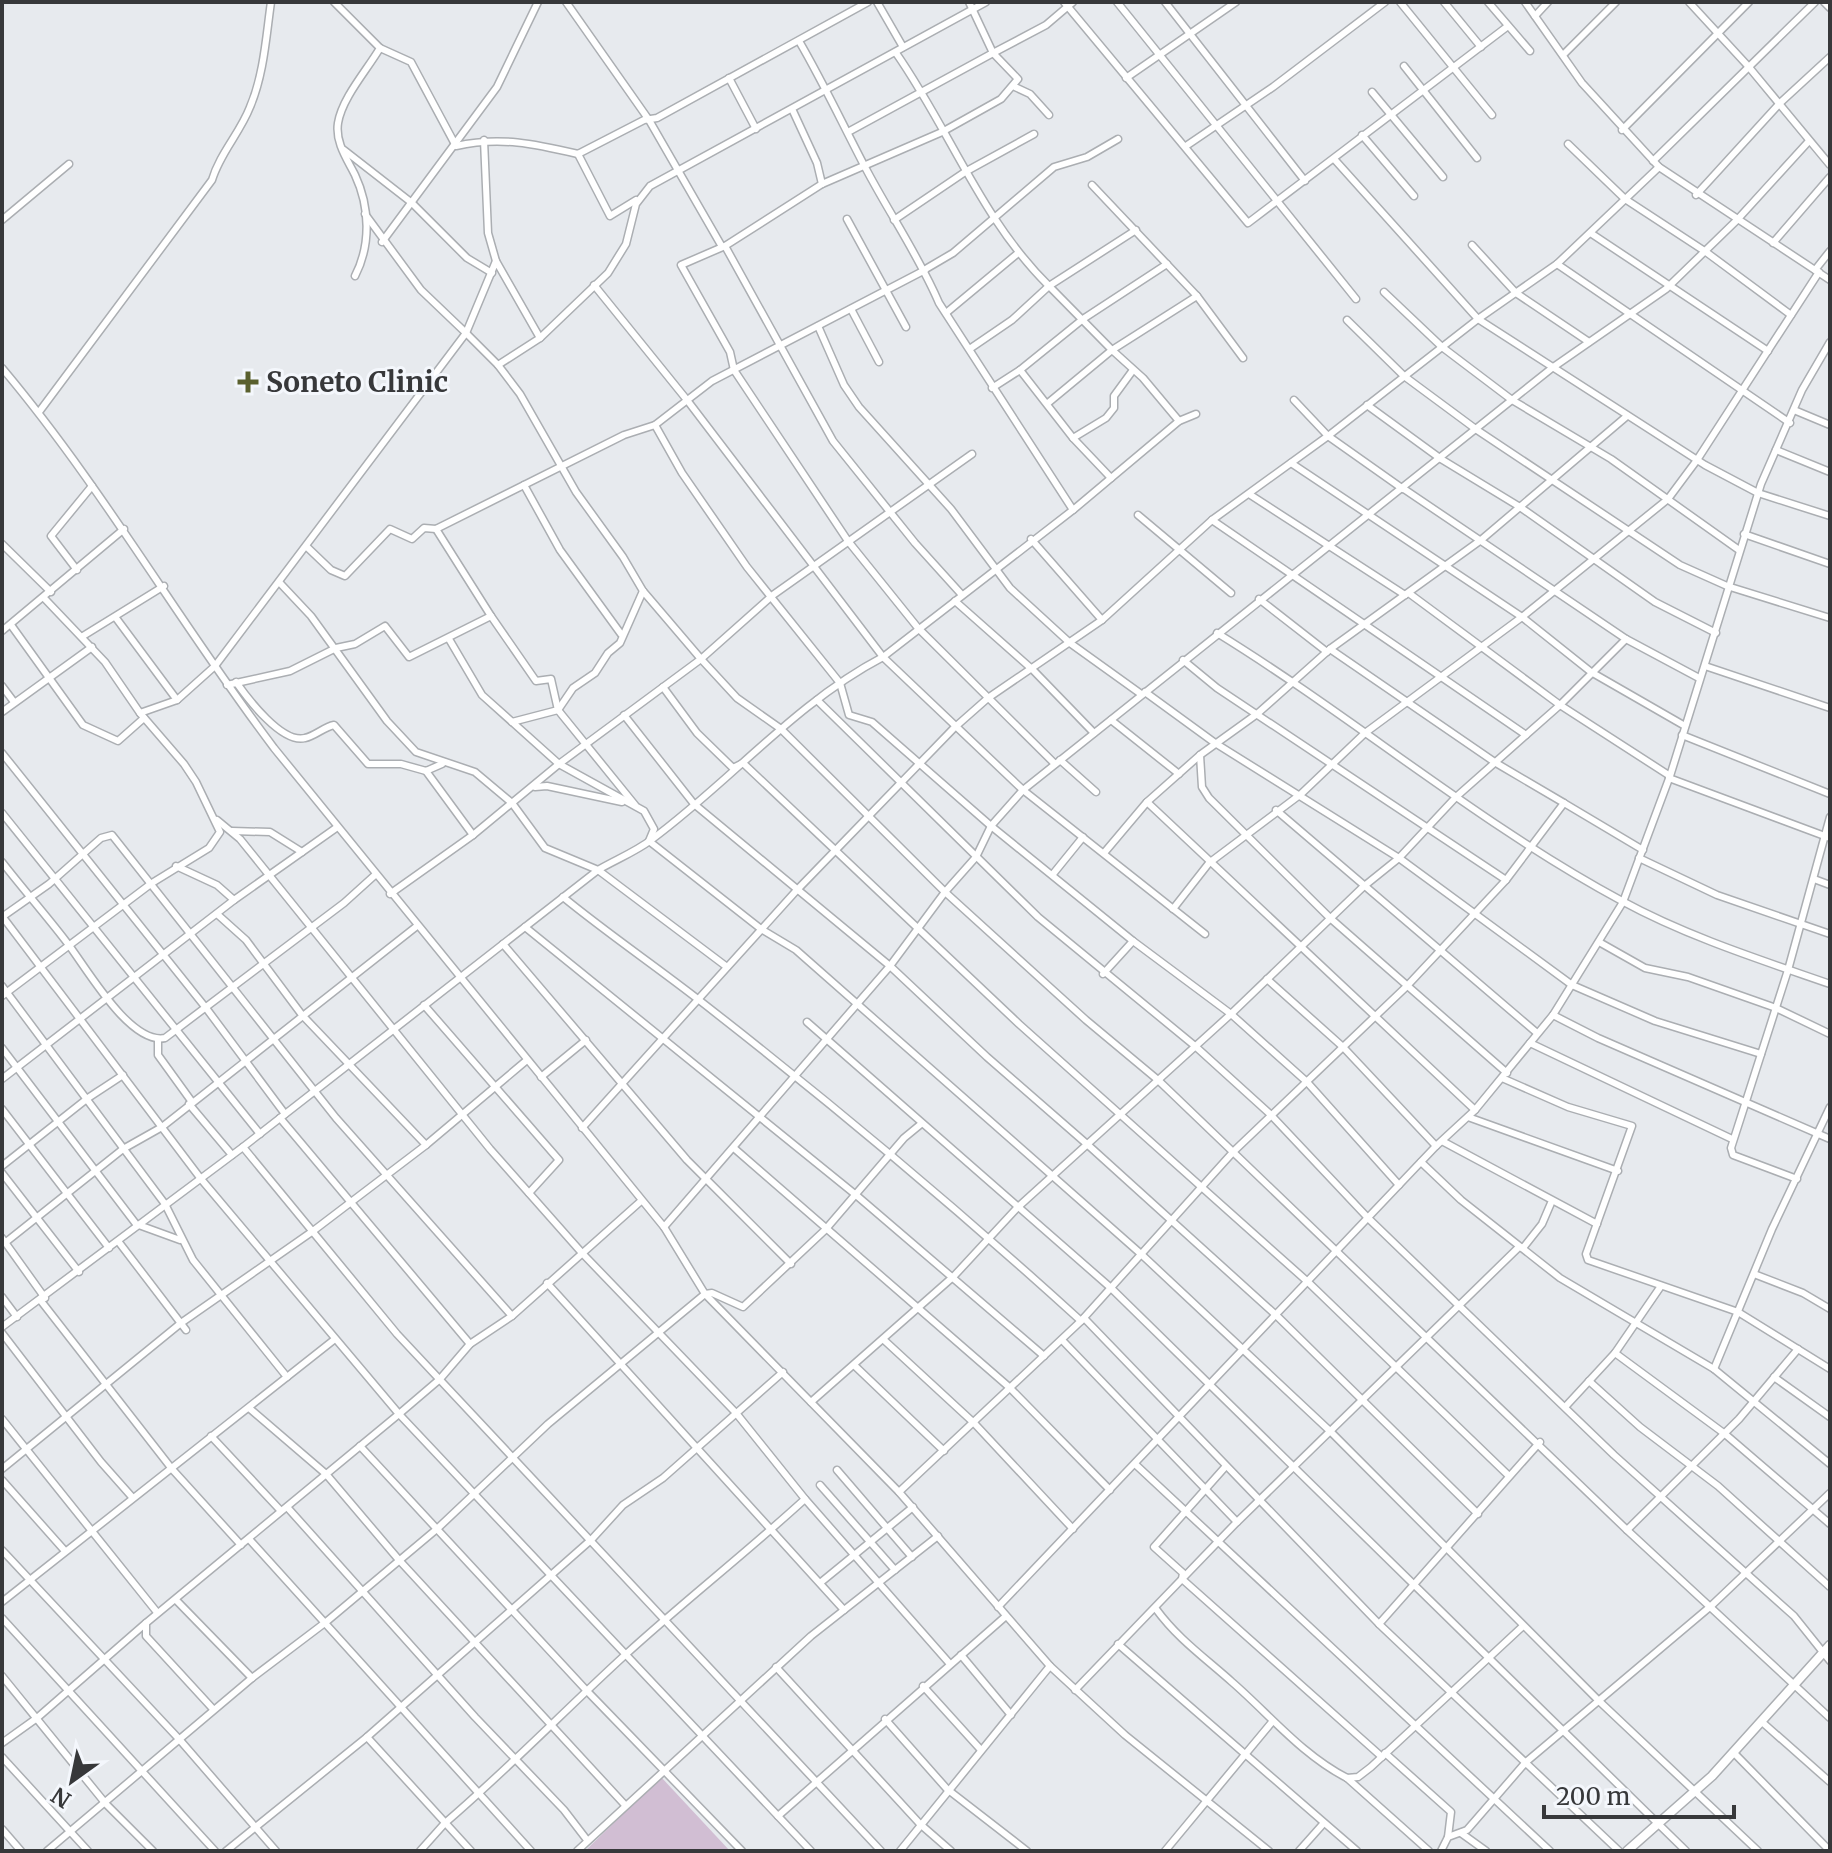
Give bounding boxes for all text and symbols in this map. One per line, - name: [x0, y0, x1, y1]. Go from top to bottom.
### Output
- place label: Soneto Clinic: [266, 364, 448, 400]
- marker: Soneto Clinic: [237, 371, 259, 393]
- north arrow: [32, 1741, 112, 1821]
- scale bar: [1544, 1769, 1734, 1819]
- text: N: [46, 1781, 76, 1814]
- text: 200 m: [1556, 1781, 1631, 1812]

